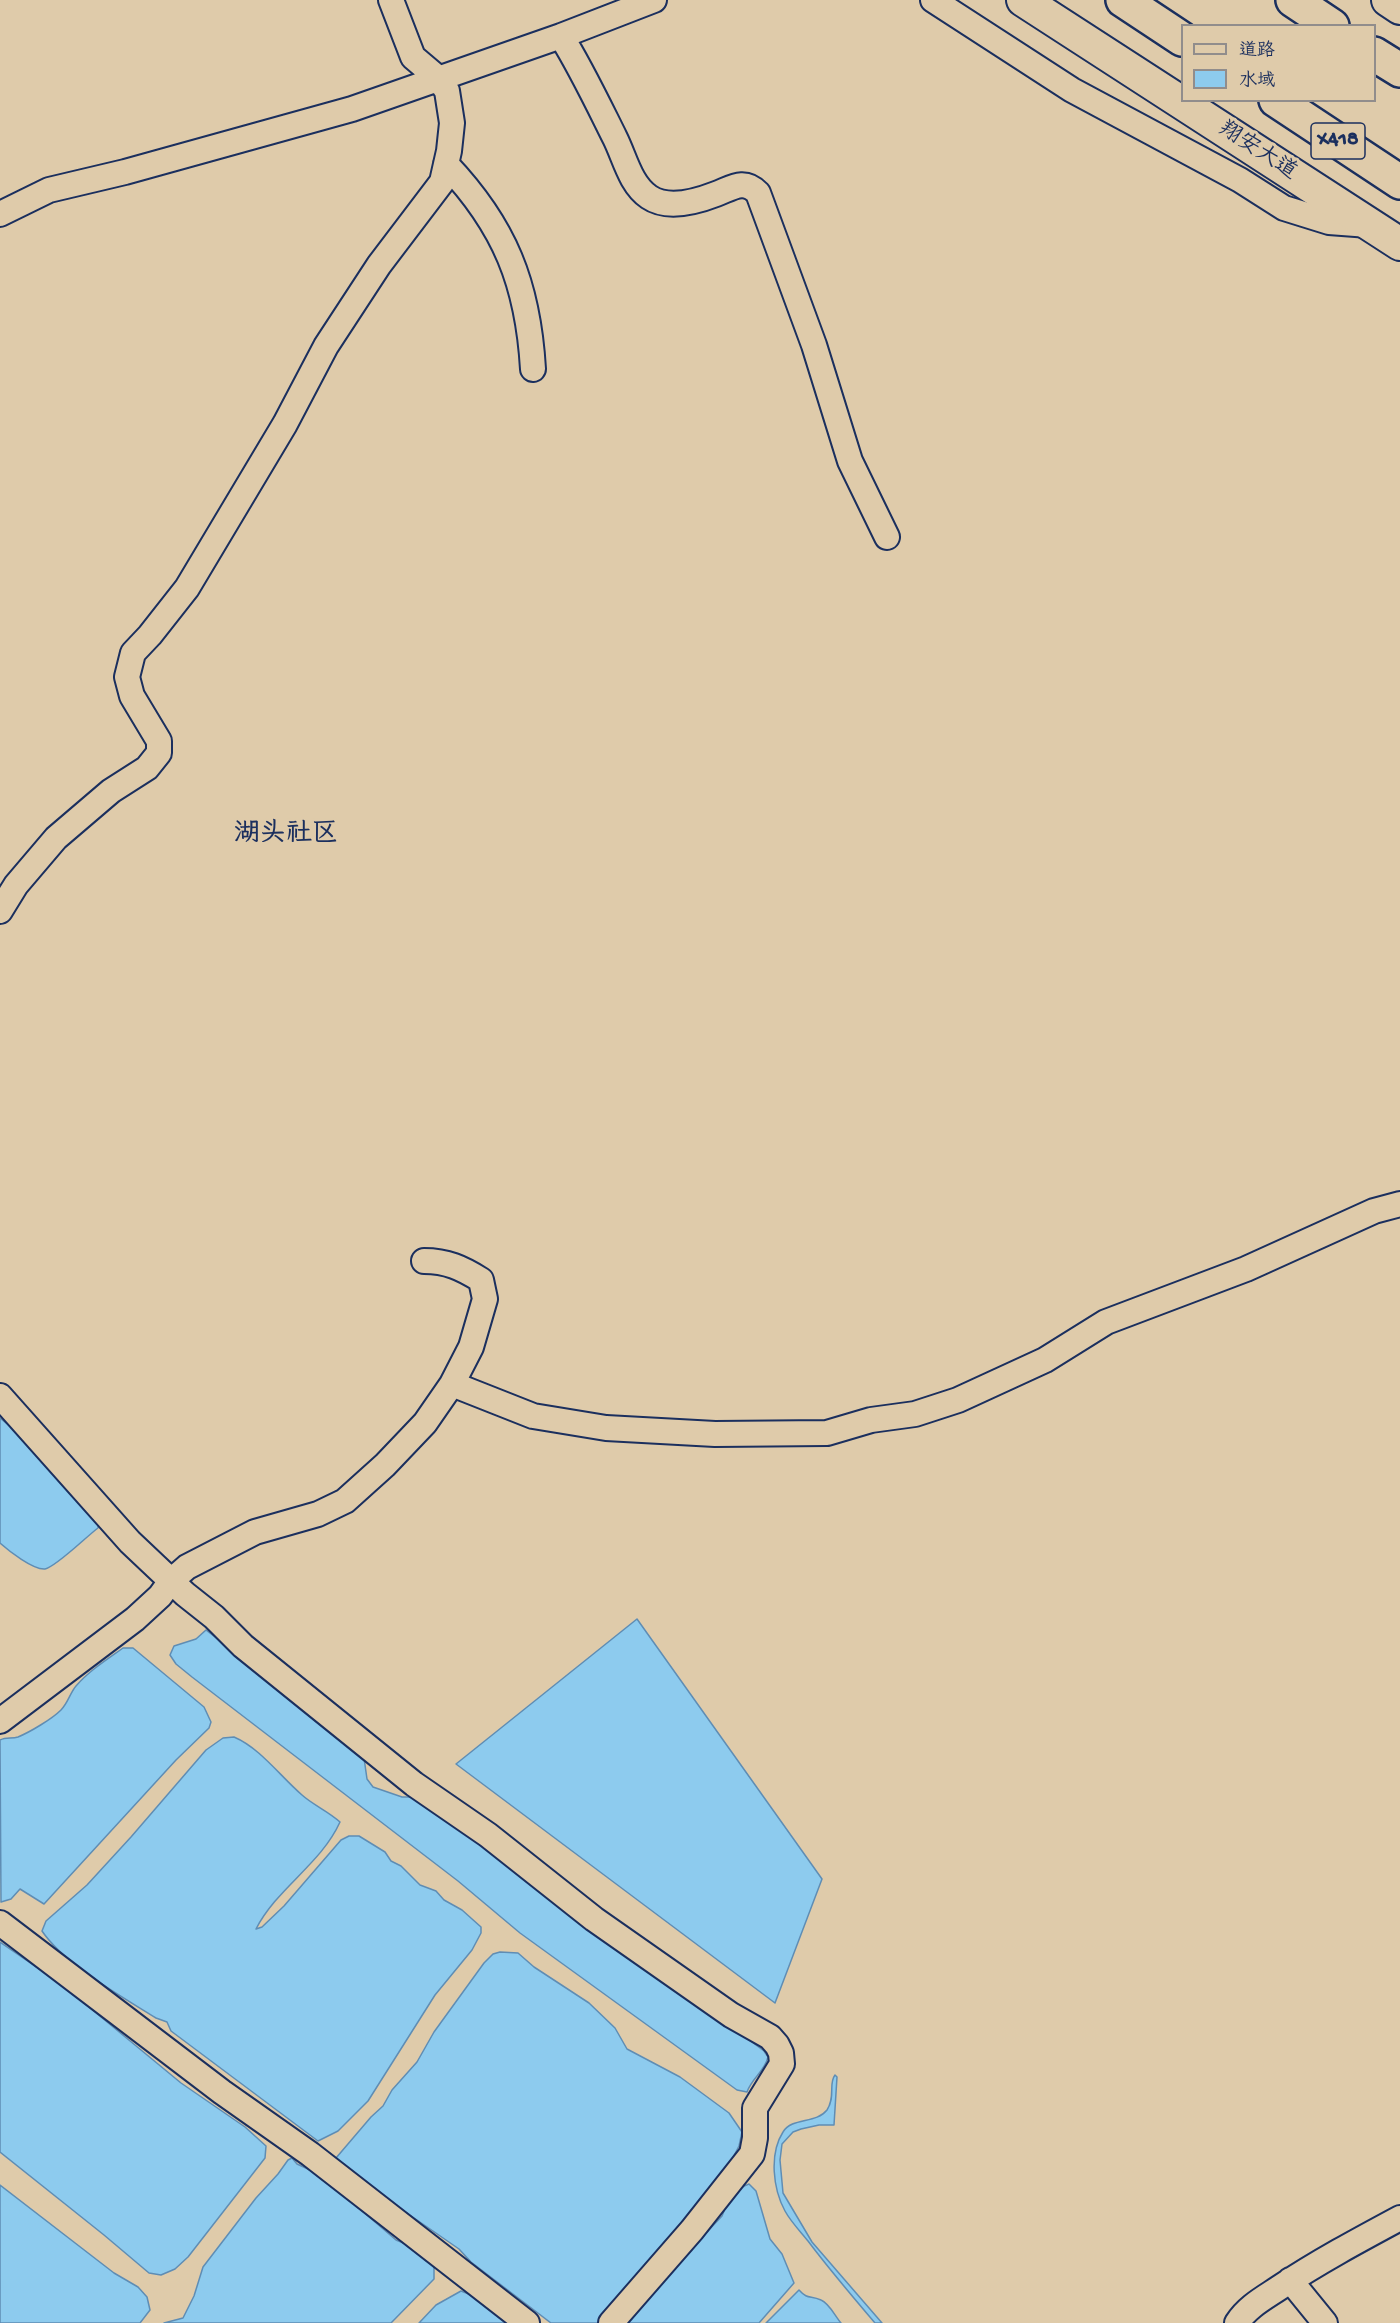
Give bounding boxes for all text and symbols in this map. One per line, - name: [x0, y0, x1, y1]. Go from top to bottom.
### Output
- legend: [1181, 24, 1376, 102]
- text: 道路: [1239, 41, 1275, 62]
- text: 水域: [1239, 71, 1275, 92]
- street label: 翔安大道: [1213, 117, 1301, 187]
- road number: X418: [1311, 123, 1365, 159]
- district label: 湖头社区: [234, 820, 338, 852]

